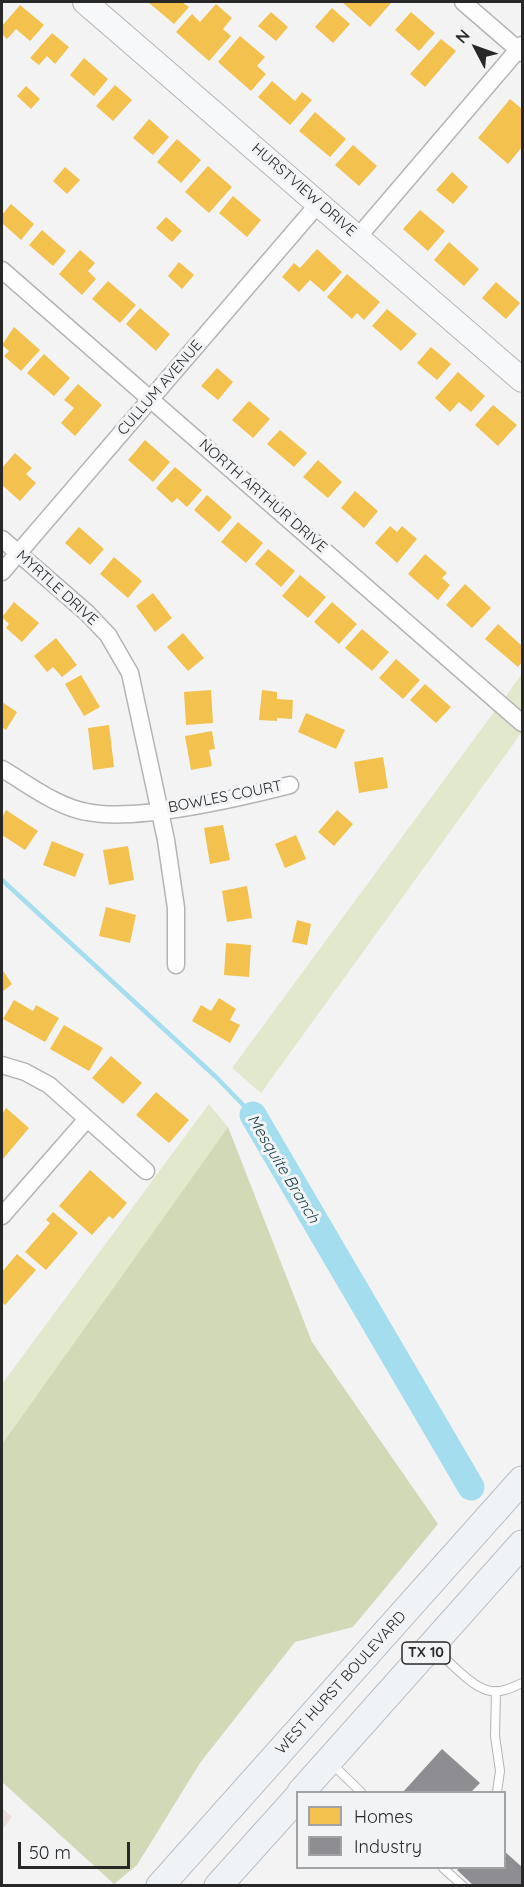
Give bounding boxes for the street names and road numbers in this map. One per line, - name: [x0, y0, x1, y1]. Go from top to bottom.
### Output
- street label: HURSTVIEW DRIVE: [248, 140, 360, 240]
- street label: CULLUM AVENUE: [114, 337, 206, 439]
- street label: NORTH ARTHUR DRIVE: [195, 436, 331, 556]
- street label: MYRTLE DRIVE: [13, 547, 101, 629]
- street label: BOWLES COURT: [167, 777, 283, 817]
- street label: WEST HURST BOULEVARD: [272, 1608, 410, 1758]
- road number: TX 10: [402, 1642, 450, 1664]

